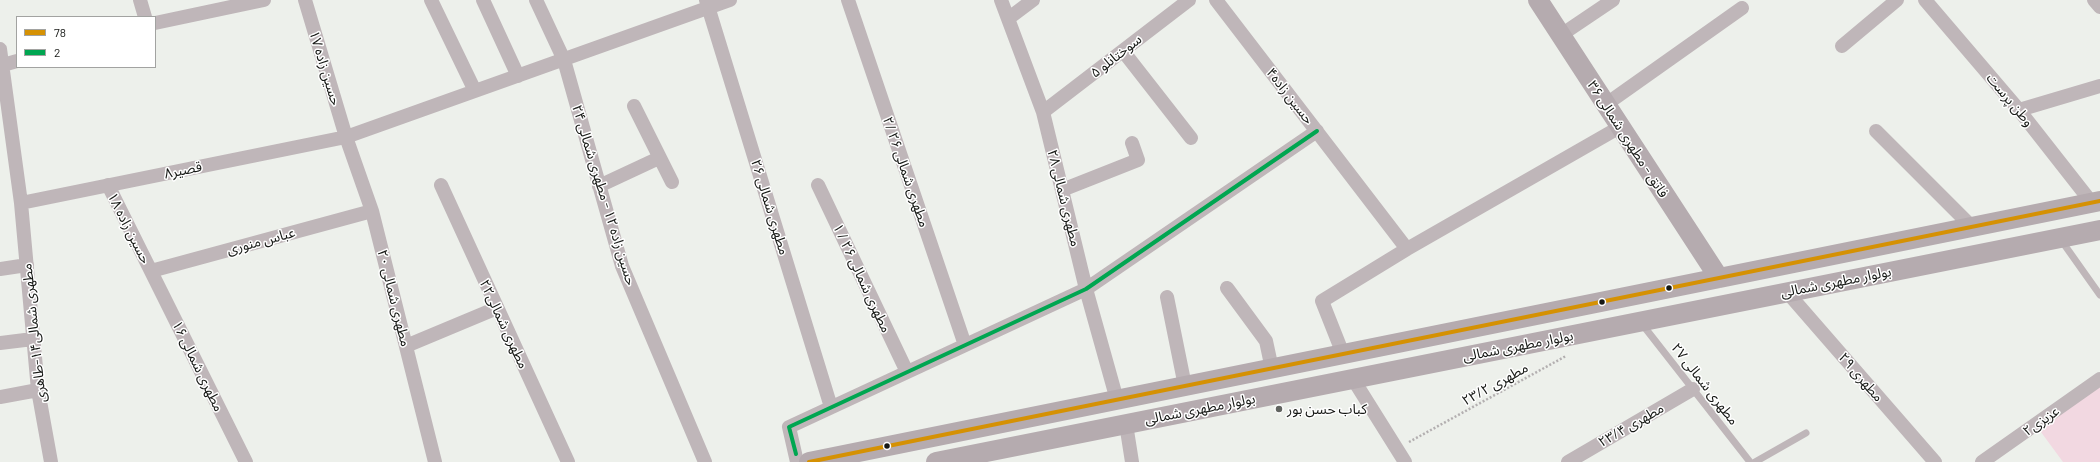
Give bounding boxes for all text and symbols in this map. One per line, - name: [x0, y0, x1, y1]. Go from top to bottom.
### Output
- legend: [16, 16, 156, 68]
- text: 78: [54, 25, 66, 39]
- street label: حسین زاده ۱۷: [306, 28, 344, 108]
- street label: سوختانلو ۵: [1087, 31, 1145, 81]
- text: 2: [54, 45, 60, 59]
- street label: حسین زاده۴: [1263, 64, 1317, 128]
- street label: وطن پرست: [1983, 70, 2037, 130]
- street label: فاتق - مطهری شمالی ۳۶: [1584, 77, 1672, 201]
- street label: حسین زاده ۱۲ - مطهری شمالی ۲۴: [568, 103, 640, 287]
- street label: مطهری شمالی ۲۶ /۲: [879, 115, 933, 229]
- street label: مطهری شمالی ۲۸: [1044, 148, 1084, 248]
- street label: مطهری شمالی ۲۶: [747, 157, 793, 257]
- street label: قصیر۸: [163, 158, 203, 182]
- street label: حسین زاده ۱۸: [104, 190, 154, 266]
- street label: مطهری شمالی ۲۶ / ۱: [829, 221, 895, 335]
- street label: عباس منوری: [225, 224, 297, 258]
- street label: مطهری شمالی ۲۰: [374, 248, 414, 348]
- street label: مطهری شمالی۱۴-طاهری: [18, 263, 50, 403]
- street label: بولوار مطهری شمالی: [1779, 263, 1893, 301]
- street label: مطهری شمالی۲۲: [476, 277, 532, 371]
- unlabelled marker: [1664, 283, 1674, 293]
- unlabelled marker: [1597, 297, 1607, 307]
- street label: مطهری شمالی ۱۶: [169, 318, 227, 414]
- street label: بولوار مطهری شمالی: [1461, 327, 1575, 365]
- street label: مطهری شمالی ۲۷: [1668, 340, 1742, 428]
- street label: مطهری ۲۹: [1835, 349, 1887, 405]
- street label: مطهری ۲۳/۲: [1459, 359, 1531, 409]
- street label: بولوار مطهری شمالی: [1143, 390, 1257, 428]
- street label: مطهری ۲۳/۴: [1595, 399, 1667, 451]
- place label: كباب حسن بور: [1287, 401, 1367, 417]
- street label: عزیزی۲: [2020, 402, 2062, 440]
- marker: كباب حسن بور: [1274, 404, 1284, 414]
- unlabelled marker: [882, 441, 892, 451]

